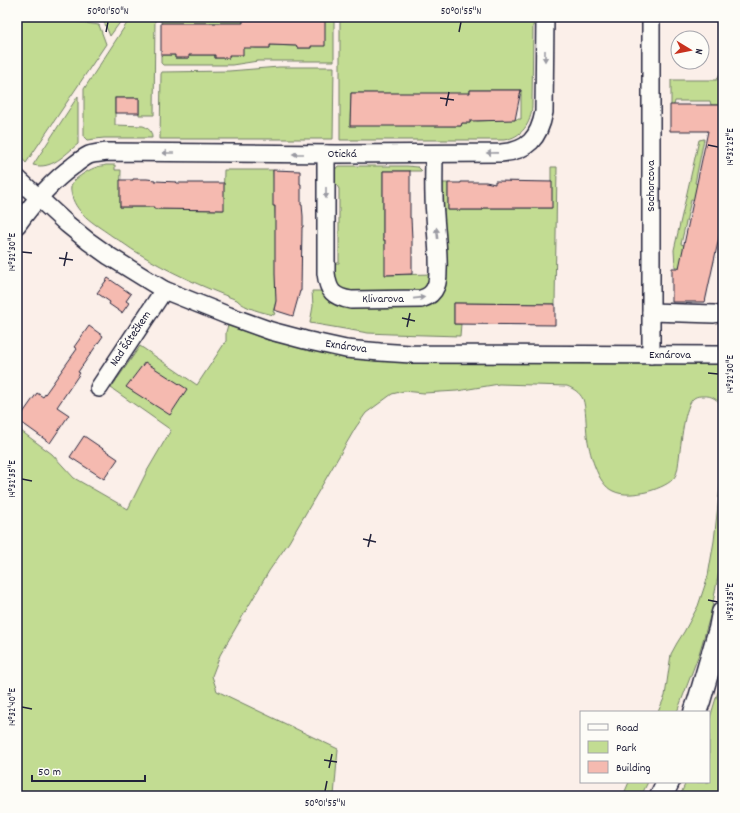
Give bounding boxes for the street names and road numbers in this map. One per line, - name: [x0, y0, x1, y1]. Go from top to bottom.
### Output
- street label: Otická: [327, 146, 357, 163]
- street label: Sochorcova: [643, 160, 660, 212]
- street label: Klivarova: [362, 291, 404, 308]
- street label: Nad Šátečkem: [106, 308, 156, 370]
- street label: Exnárova: [324, 336, 368, 358]
- street label: Exnárova: [649, 347, 691, 364]

